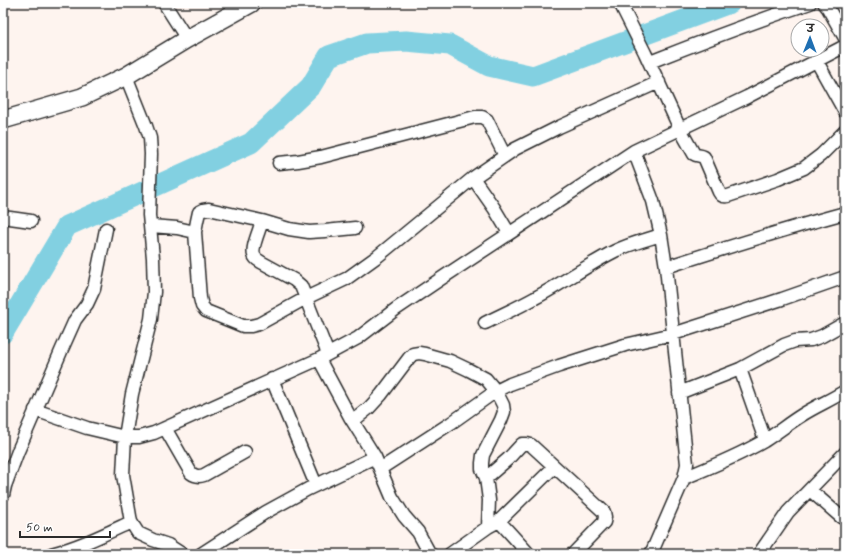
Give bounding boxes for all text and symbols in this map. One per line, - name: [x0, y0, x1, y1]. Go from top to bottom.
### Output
- north arrow: [790, 18, 830, 58]
- text: उ: [805, 22, 816, 36]
- scale bar: [20, 513, 110, 539]
- text: 50 m: [26, 520, 53, 536]

